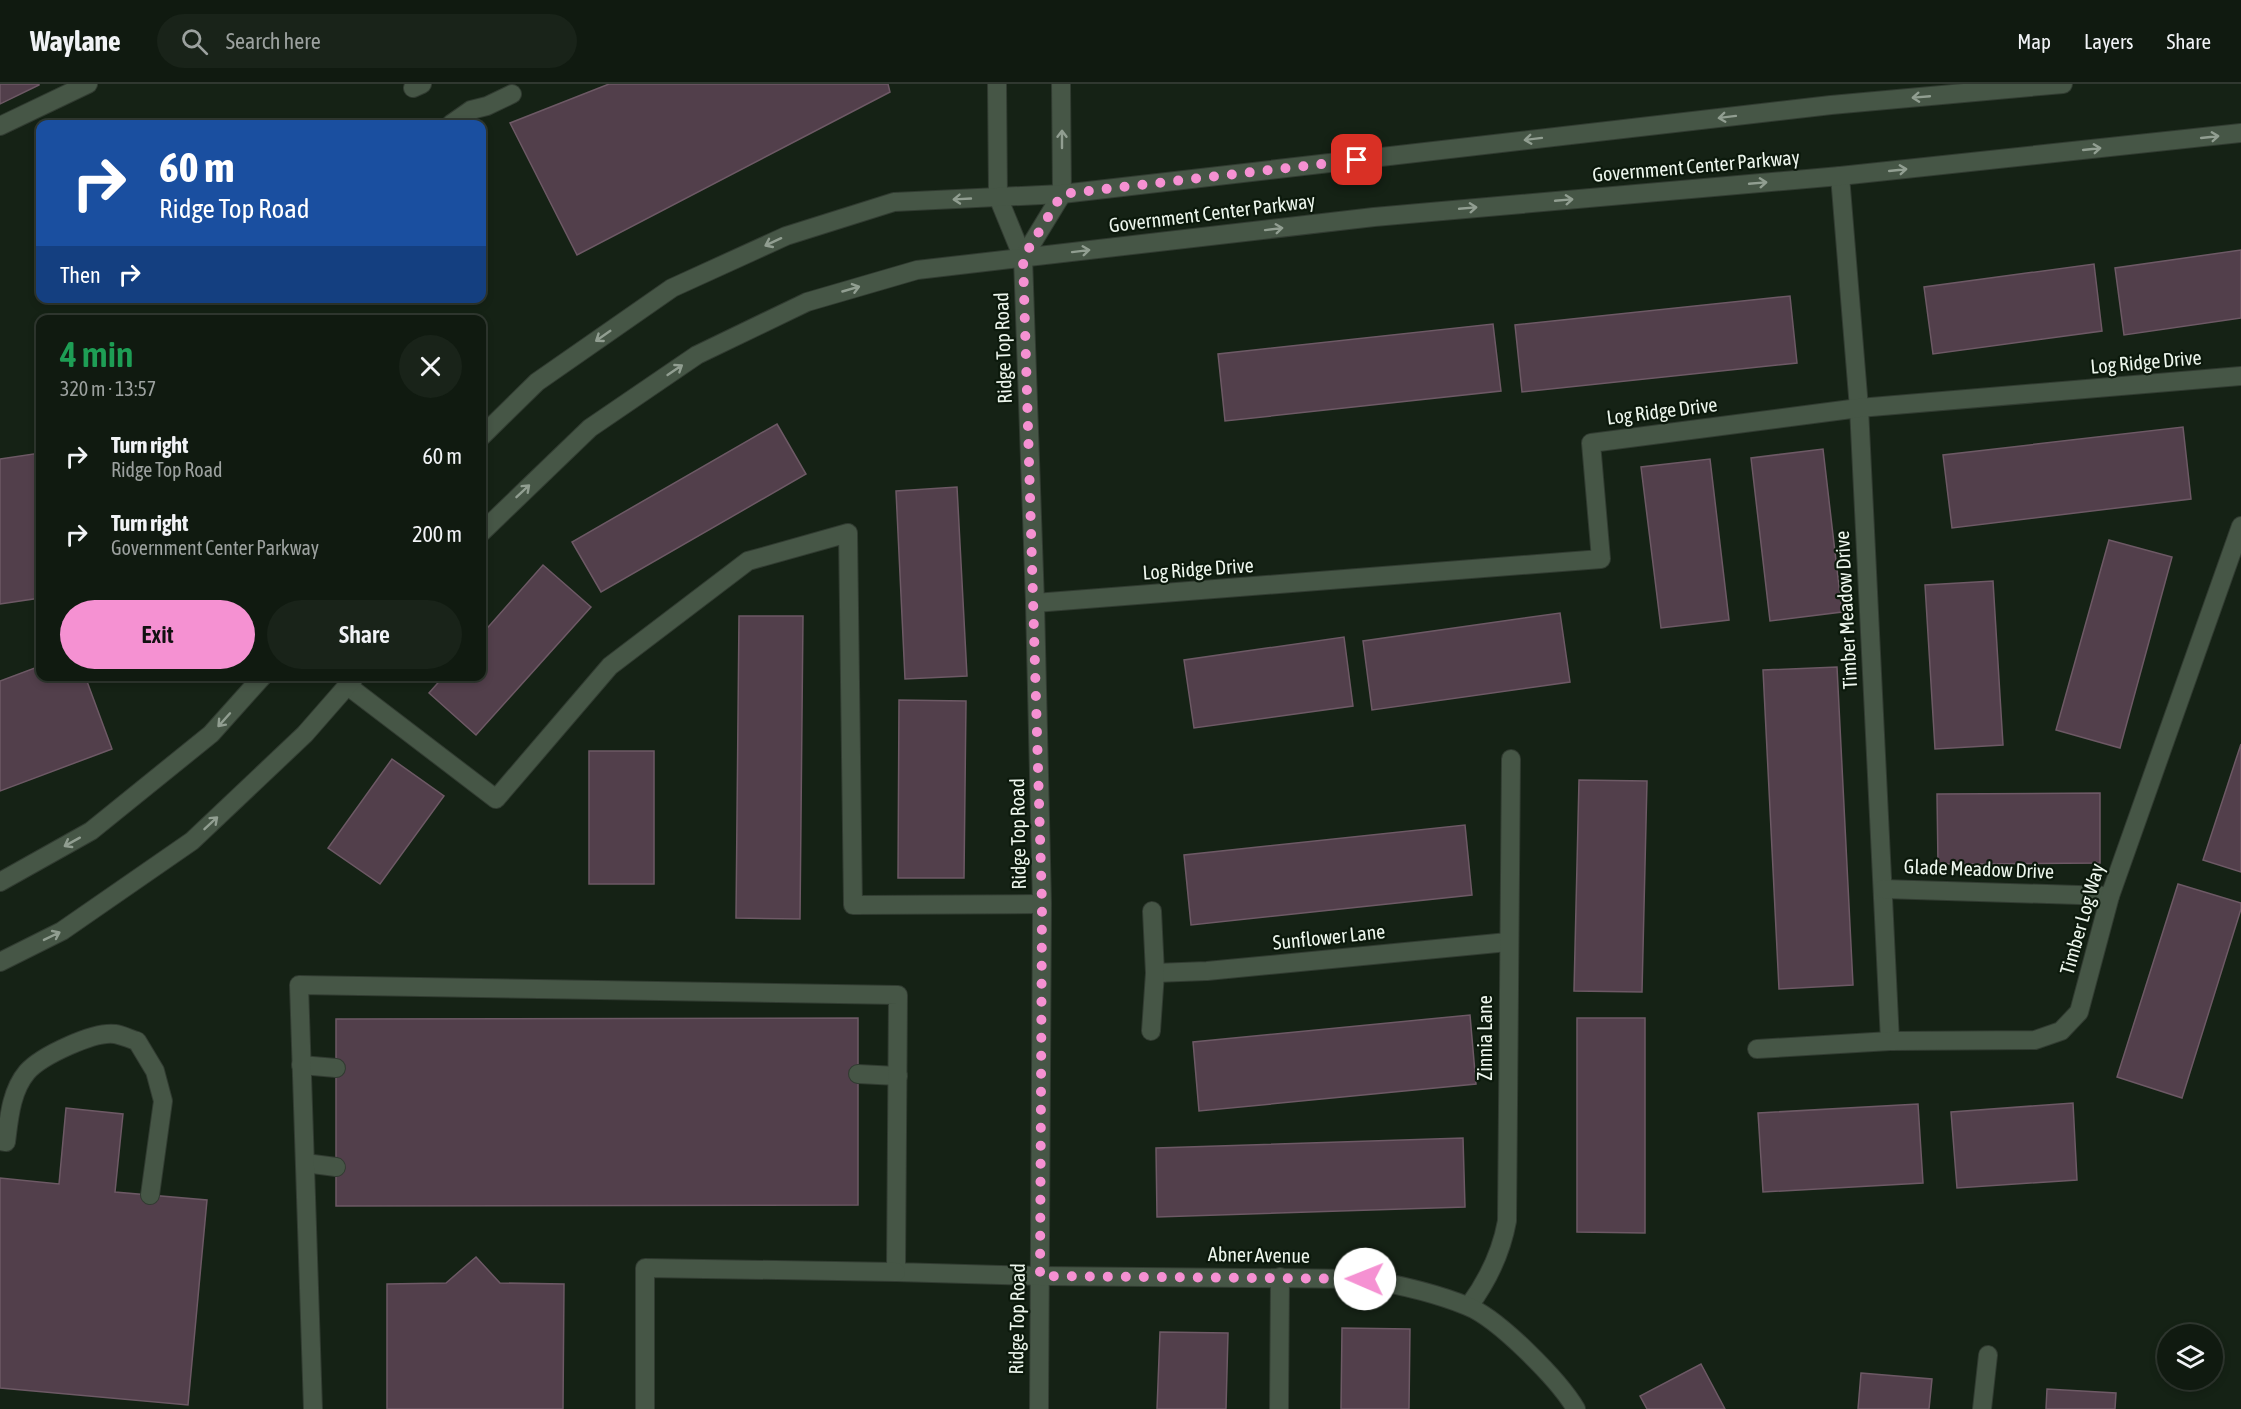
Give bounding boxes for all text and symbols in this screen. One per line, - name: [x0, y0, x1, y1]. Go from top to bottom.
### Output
- search box: [157, 14, 577, 68]
- text: Waylane: [30, 25, 121, 57]
- icon: search: [178, 25, 211, 58]
- text: Search here: [226, 28, 321, 54]
- text: Map: [2017, 29, 2051, 53]
- text: Layers: [2084, 29, 2134, 53]
- text: Share: [2167, 29, 2211, 53]
- one-way arrow: [1912, 92, 1932, 103]
- one-way arrow: [1718, 112, 1738, 123]
- one-way arrow: [1056, 129, 1068, 149]
- one-way arrow: [2199, 131, 2219, 142]
- pin: [1331, 134, 1382, 185]
- one-way arrow: [1524, 134, 1544, 145]
- text: 60 m: [159, 143, 234, 191]
- icon: arrive: [1340, 143, 1373, 176]
- one-way arrow: [2082, 143, 2102, 154]
- icon: right: [60, 144, 138, 222]
- street label: Government Center Parkway: [1591, 145, 1801, 186]
- one-way arrow: [1888, 164, 1908, 175]
- one-way arrow: [1748, 177, 1767, 188]
- street label: Government Center Parkway: [1107, 188, 1317, 237]
- text: Ridge Top Road: [159, 193, 310, 224]
- one-way arrow: [952, 193, 972, 204]
- one-way arrow: [1553, 194, 1573, 205]
- one-way arrow: [1458, 202, 1478, 213]
- one-way arrow: [1264, 223, 1284, 234]
- one-way arrow: [765, 236, 783, 248]
- one-way arrow: [1070, 246, 1090, 257]
- icon: right: [113, 258, 146, 291]
- text: Then: [60, 262, 101, 288]
- one-way arrow: [842, 283, 861, 294]
- street label: Ridge Top Road: [989, 292, 1016, 404]
- one-way arrow: [596, 330, 612, 342]
- text: 4 min: [60, 333, 134, 375]
- button: close: [399, 335, 462, 398]
- street label: Log Ridge Drive: [2089, 345, 2202, 378]
- one-way arrow: [666, 364, 683, 376]
- text: 320 m · 13:57: [60, 377, 156, 400]
- street label: Log Ridge Drive: [1605, 392, 1719, 429]
- text: Turn right: [111, 432, 188, 458]
- icon: right: [60, 440, 93, 473]
- text: 60 m: [422, 443, 462, 469]
- text: Ridge Top Road: [111, 458, 222, 481]
- one-way arrow: [515, 484, 530, 498]
- text: Turn right: [111, 510, 188, 536]
- icon: right: [60, 518, 93, 551]
- text: 200 m: [412, 521, 462, 547]
- street label: Timber Meadow Drive: [1830, 530, 1861, 690]
- text: Government Center Parkway: [111, 536, 319, 559]
- street label: Log Ridge Drive: [1142, 553, 1254, 584]
- button: Exit: [60, 600, 255, 669]
- button: Share: [267, 600, 462, 669]
- one-way arrow: [217, 712, 231, 727]
- street label: Ridge Top Road: [1005, 778, 1030, 890]
- one-way arrow: [203, 816, 218, 830]
- one-way arrow: [64, 836, 81, 848]
- street label: Glade Meadow Drive: [1903, 854, 2055, 883]
- street label: Timber Log Way: [2055, 861, 2108, 977]
- street label: Sunflower Lane: [1272, 919, 1386, 954]
- one-way arrow: [43, 930, 61, 941]
- street label: Zinnia Lane: [1473, 995, 1496, 1081]
- street label: Abner Avenue: [1208, 1242, 1310, 1267]
- position arrow: [1333, 1247, 1397, 1311]
- street label: Ridge Top Road: [1004, 1263, 1029, 1375]
- map controls: [2157, 1324, 2223, 1390]
- button: layers: [2157, 1324, 2223, 1390]

